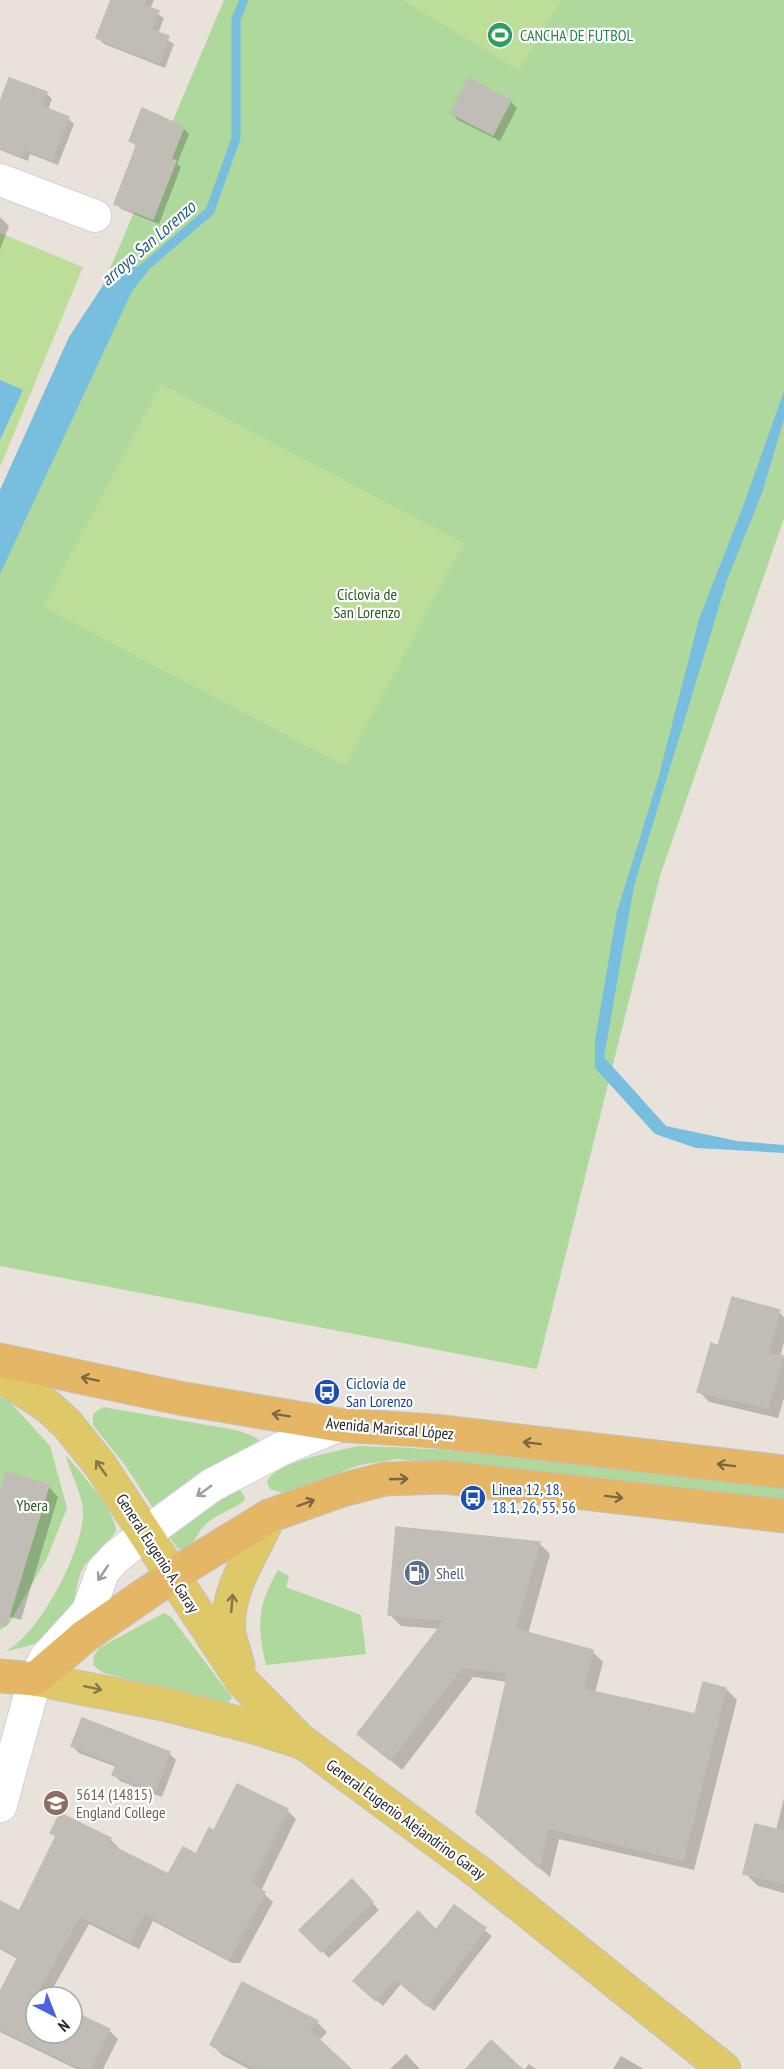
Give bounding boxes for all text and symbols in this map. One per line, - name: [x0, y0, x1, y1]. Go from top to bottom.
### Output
- sports icon: CANCHA DE FUTBOL: [485, 20, 515, 50]
- place label: CANCHA DE FUTBOL: [520, 25, 634, 45]
- water label: arroyo San Lorenzo: [96, 195, 201, 291]
- park label: Ciclovia de San Lorenzo: [333, 584, 401, 622]
- one-way arrow: [80, 1373, 100, 1384]
- place label: Ciclovía de San Lorenzo: [346, 1373, 413, 1411]
- bus stop icon: Ciclovía de San Lorenzo: [312, 1377, 342, 1407]
- one-way arrow: [272, 1409, 292, 1420]
- street label: Avenida Mariscal López: [325, 1412, 455, 1444]
- one-way arrow: [523, 1437, 543, 1448]
- one-way arrow: [716, 1459, 736, 1470]
- one-way arrow: [95, 1460, 107, 1476]
- one-way arrow: [389, 1473, 408, 1484]
- place label: Linea 12, 18, 18.1, 26, 55, 56: [492, 1479, 576, 1517]
- bus stop icon: Linea 12, 18, 18.1, 26, 55, 56: [458, 1483, 488, 1513]
- one-way arrow: [197, 1485, 213, 1497]
- street label: General Eugenio A. Garay: [112, 1490, 204, 1616]
- one-way arrow: [603, 1492, 623, 1503]
- park label: Ybera: [16, 1495, 48, 1515]
- one-way arrow: [296, 1497, 314, 1508]
- fuel station icon: Shell: [402, 1558, 432, 1588]
- place label: Shell: [436, 1563, 464, 1583]
- one-way arrow: [97, 1565, 109, 1581]
- one-way arrow: [227, 1594, 238, 1614]
- one-way arrow: [83, 1683, 102, 1695]
- street label: General Eugenio Alejandrino Garay: [323, 1755, 489, 1883]
- place label: 5614 (14815) England College: [76, 1784, 166, 1822]
- school or university icon: 5614 (14815) England College: [41, 1788, 71, 1818]
- north arrow: [24, 1985, 84, 2045]
- text: N: [54, 2016, 74, 2036]

